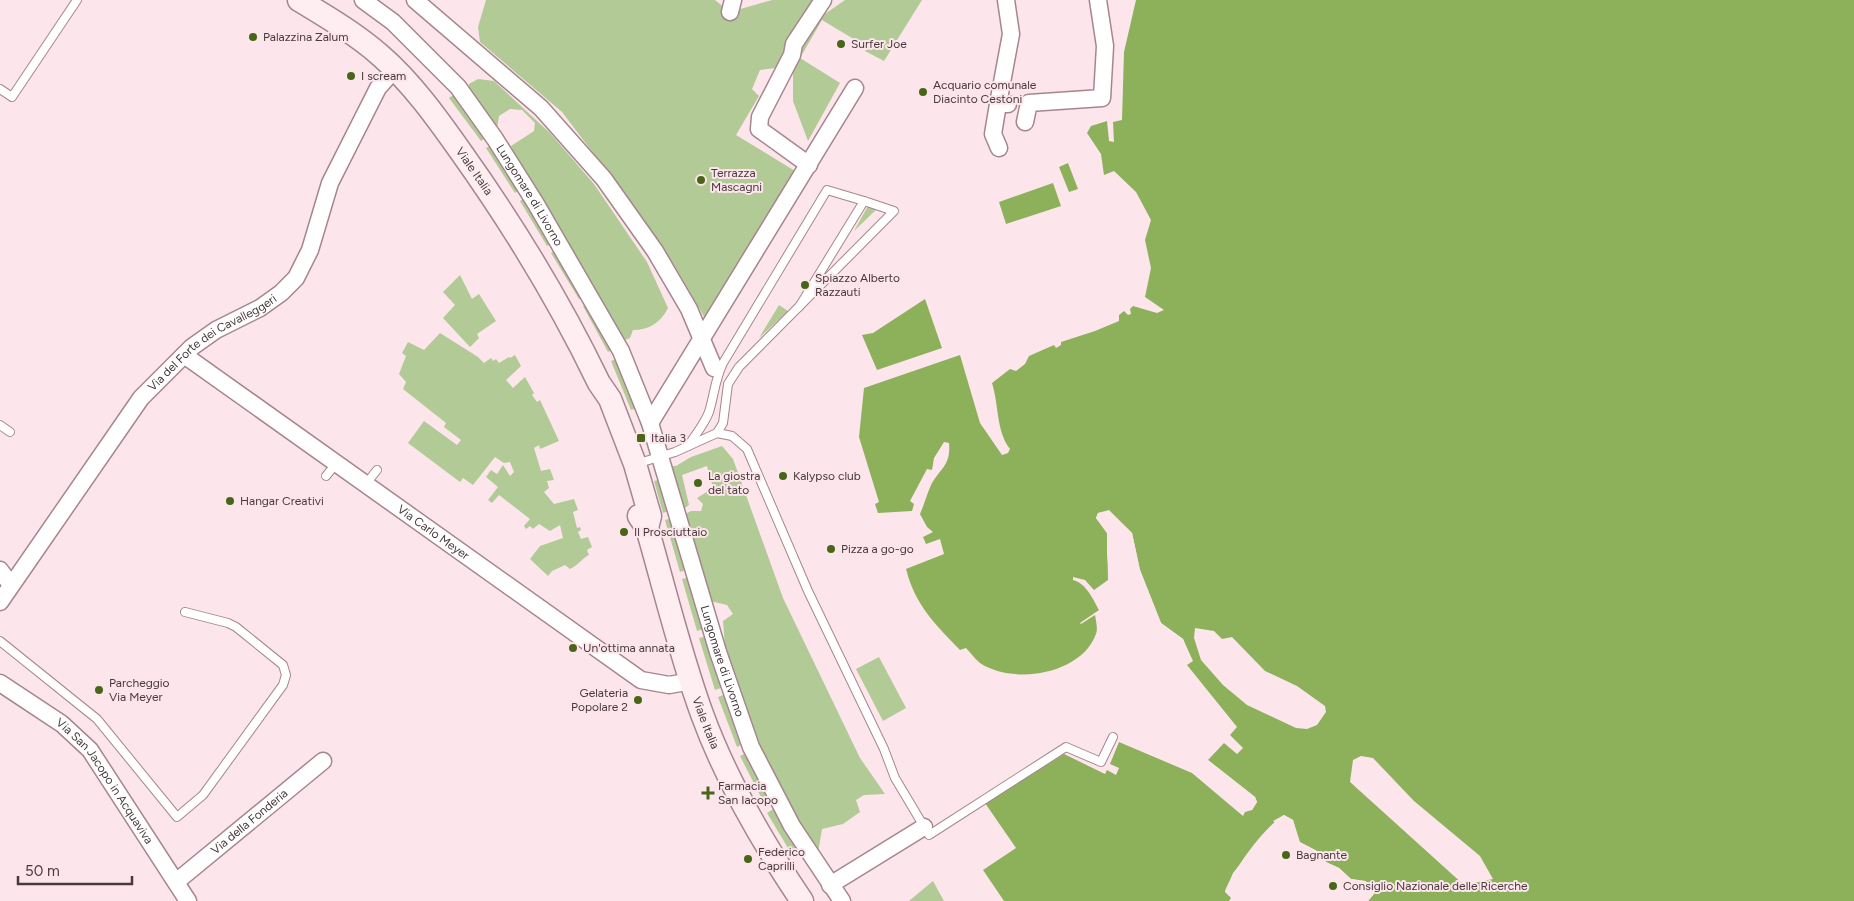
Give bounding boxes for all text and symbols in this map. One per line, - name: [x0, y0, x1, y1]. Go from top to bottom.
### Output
- place label: Palazzina Zalum: [263, 30, 348, 44]
- marker: Palazzina Zalum: [247, 31, 259, 43]
- place label: Surfer Joe: [851, 37, 907, 51]
- marker: Surfer Joe: [835, 38, 847, 50]
- place label: I scream: [361, 69, 406, 83]
- marker: I scream: [345, 70, 357, 82]
- place label: Acquario comunale Diacinto Cestoni: [933, 78, 1037, 106]
- marker: Acquario comunale Diacinto Cestoni: [917, 86, 929, 98]
- street label: Lungomare di Livorno: [493, 142, 566, 249]
- street label: Viale Italia: [453, 145, 496, 198]
- place label: Terrazza Mascagni: [711, 166, 762, 194]
- marker: Terrazza Mascagni: [695, 174, 707, 186]
- place label: Spiazzo Alberto Razzauti: [815, 271, 900, 299]
- marker: Spiazzo Alberto Razzauti: [799, 279, 811, 291]
- street label: Via del Forte dei Cavalleggeri: [145, 291, 279, 394]
- place label: Italia 3: [651, 431, 686, 445]
- marker: Italia 3: [635, 432, 647, 444]
- place label: La giostra del tato: [708, 469, 760, 497]
- place label: Kalypso club: [793, 469, 861, 483]
- marker: Kalypso club: [777, 470, 789, 482]
- marker: La giostra del tato: [692, 477, 704, 489]
- place label: Hangar Creativi: [240, 494, 324, 508]
- marker: Hangar Creativi: [224, 495, 236, 507]
- street label: Via Carlo Meyer: [395, 502, 472, 563]
- place label: Il Prosciuttaio: [634, 525, 707, 539]
- marker: Il Prosciuttaio: [618, 526, 630, 538]
- place label: Pizza a go-go: [841, 542, 914, 556]
- marker: Pizza a go-go: [825, 543, 837, 555]
- street label: Lungomare di Livorno: [698, 604, 747, 719]
- place label: Un'ottima annata: [583, 641, 675, 655]
- marker: Un'ottima annata: [567, 642, 579, 654]
- place label: Parcheggio Via Meyer: [109, 676, 170, 704]
- marker: Parcheggio Via Meyer: [93, 684, 105, 696]
- place label: Gelateria Popolare 2: [571, 686, 628, 714]
- marker: Gelateria Popolare 2: [632, 694, 644, 706]
- street label: Viale Italia: [689, 695, 722, 751]
- street label: Via San Jacopo in Acquaviva: [54, 715, 156, 847]
- place label: Farmacia San Iacopo: [718, 779, 778, 807]
- street label: Via della Fonderia: [208, 786, 290, 857]
- marker: Farmacia San Iacopo: [702, 787, 714, 799]
- place label: Federico Caprilli: [758, 845, 805, 873]
- place label: Bagnante: [1296, 848, 1348, 862]
- marker: Bagnante: [1280, 849, 1292, 861]
- marker: Federico Caprilli: [742, 853, 754, 865]
- scale bar: [18, 854, 131, 886]
- text: 50 m: [25, 862, 60, 880]
- place label: Consiglio Nazionale delle Ricerche: [1343, 879, 1528, 893]
- marker: Consiglio Nazionale delle Ricerche: [1327, 880, 1339, 892]

